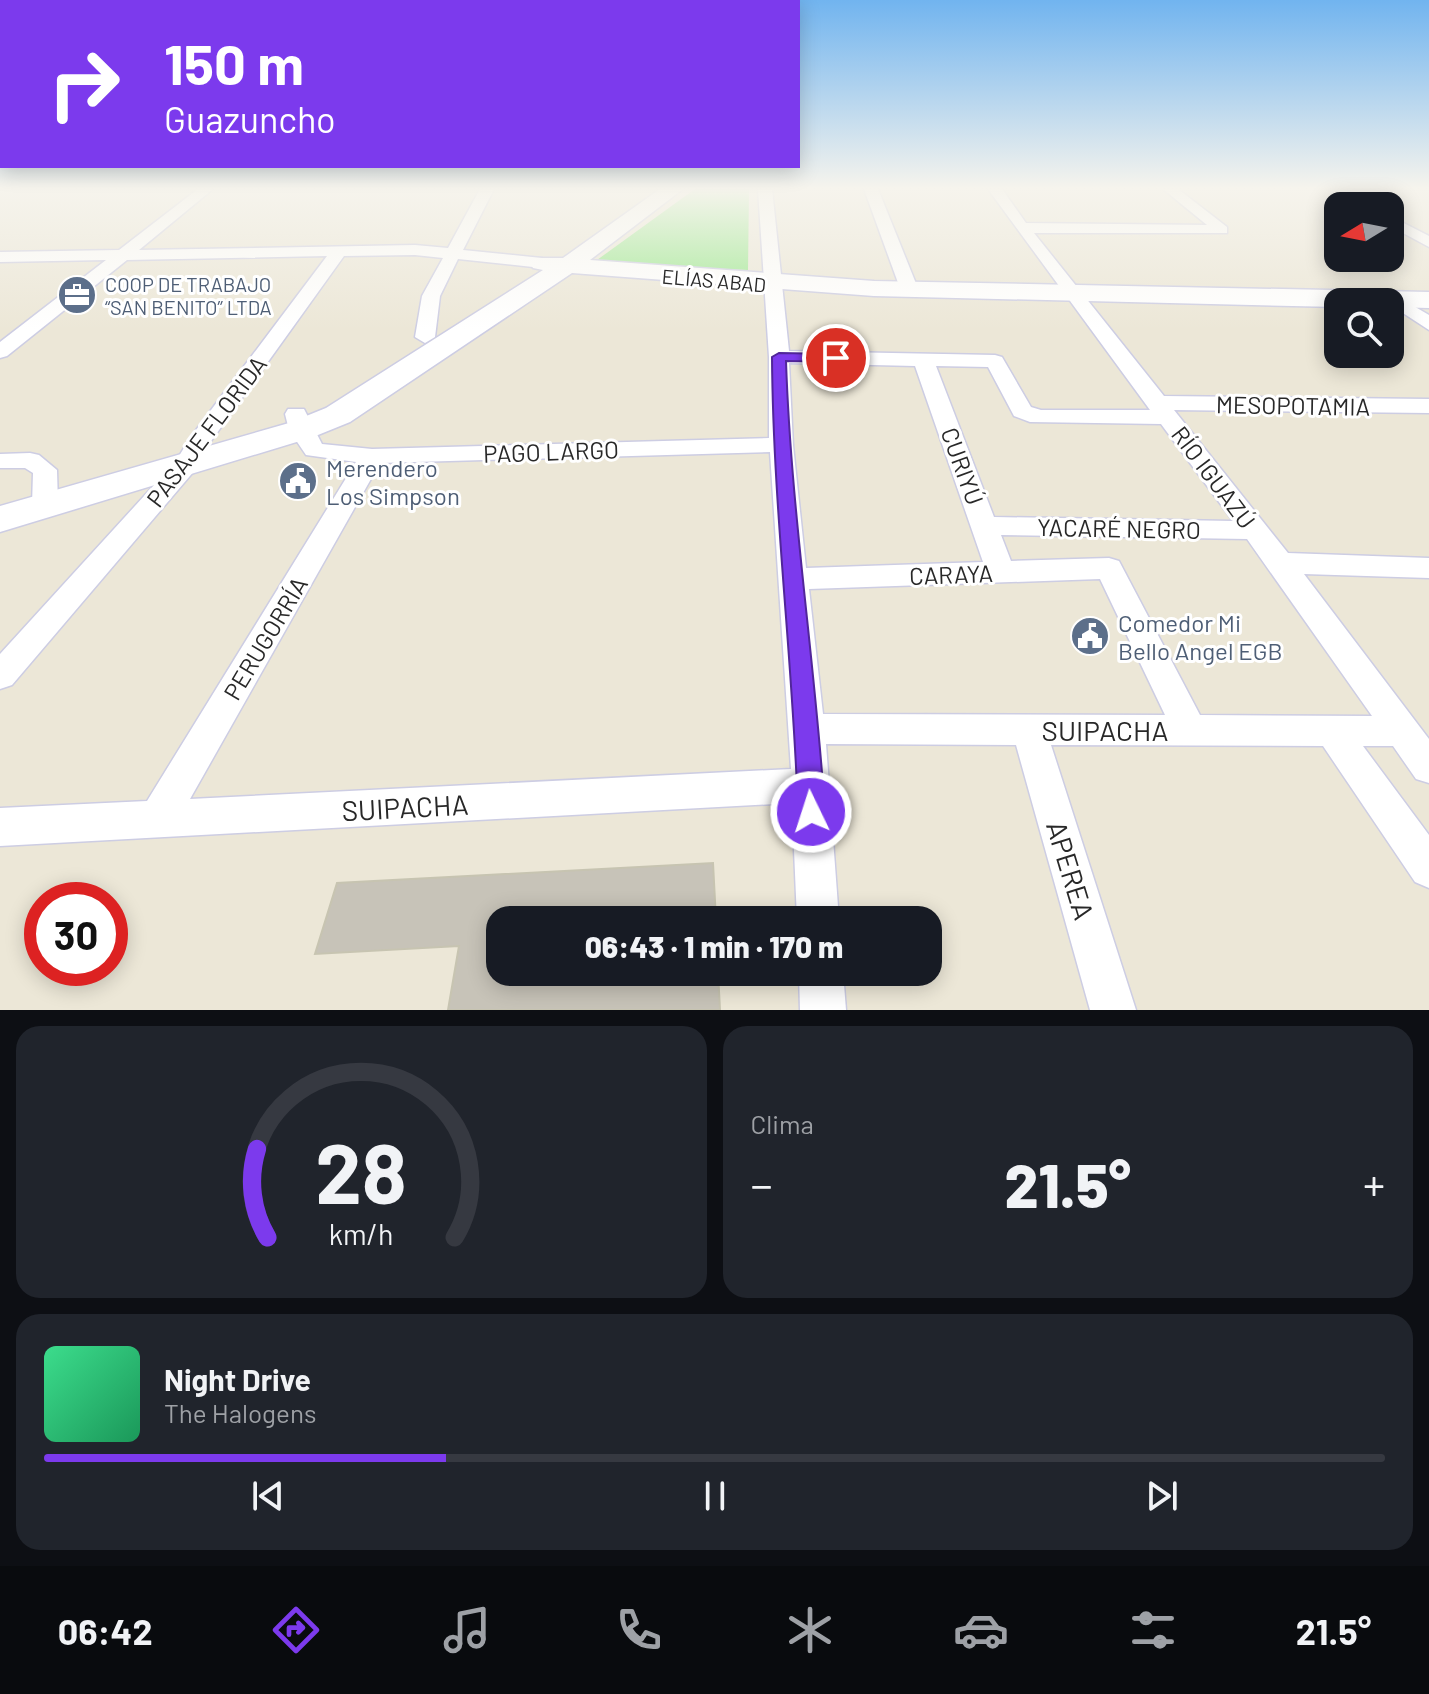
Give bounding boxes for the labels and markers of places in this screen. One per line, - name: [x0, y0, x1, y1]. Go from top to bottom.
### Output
- place label: COOP DE TRABAJO “SAN BENITO” LTDA: [105, 272, 272, 319]
- office icon: COOP DE TRABAJO “SAN BENITO” LTDA: [56, 274, 98, 316]
- pin: [802, 324, 870, 392]
- place label: Merendero Los Simpson: [326, 453, 460, 510]
- public building icon: Merendero Los Simpson: [277, 460, 319, 502]
- place label: Comedor Mi Bello Angel EGB: [1118, 608, 1283, 665]
- public building icon: Comedor Mi Bello Angel EGB: [1069, 615, 1111, 657]

